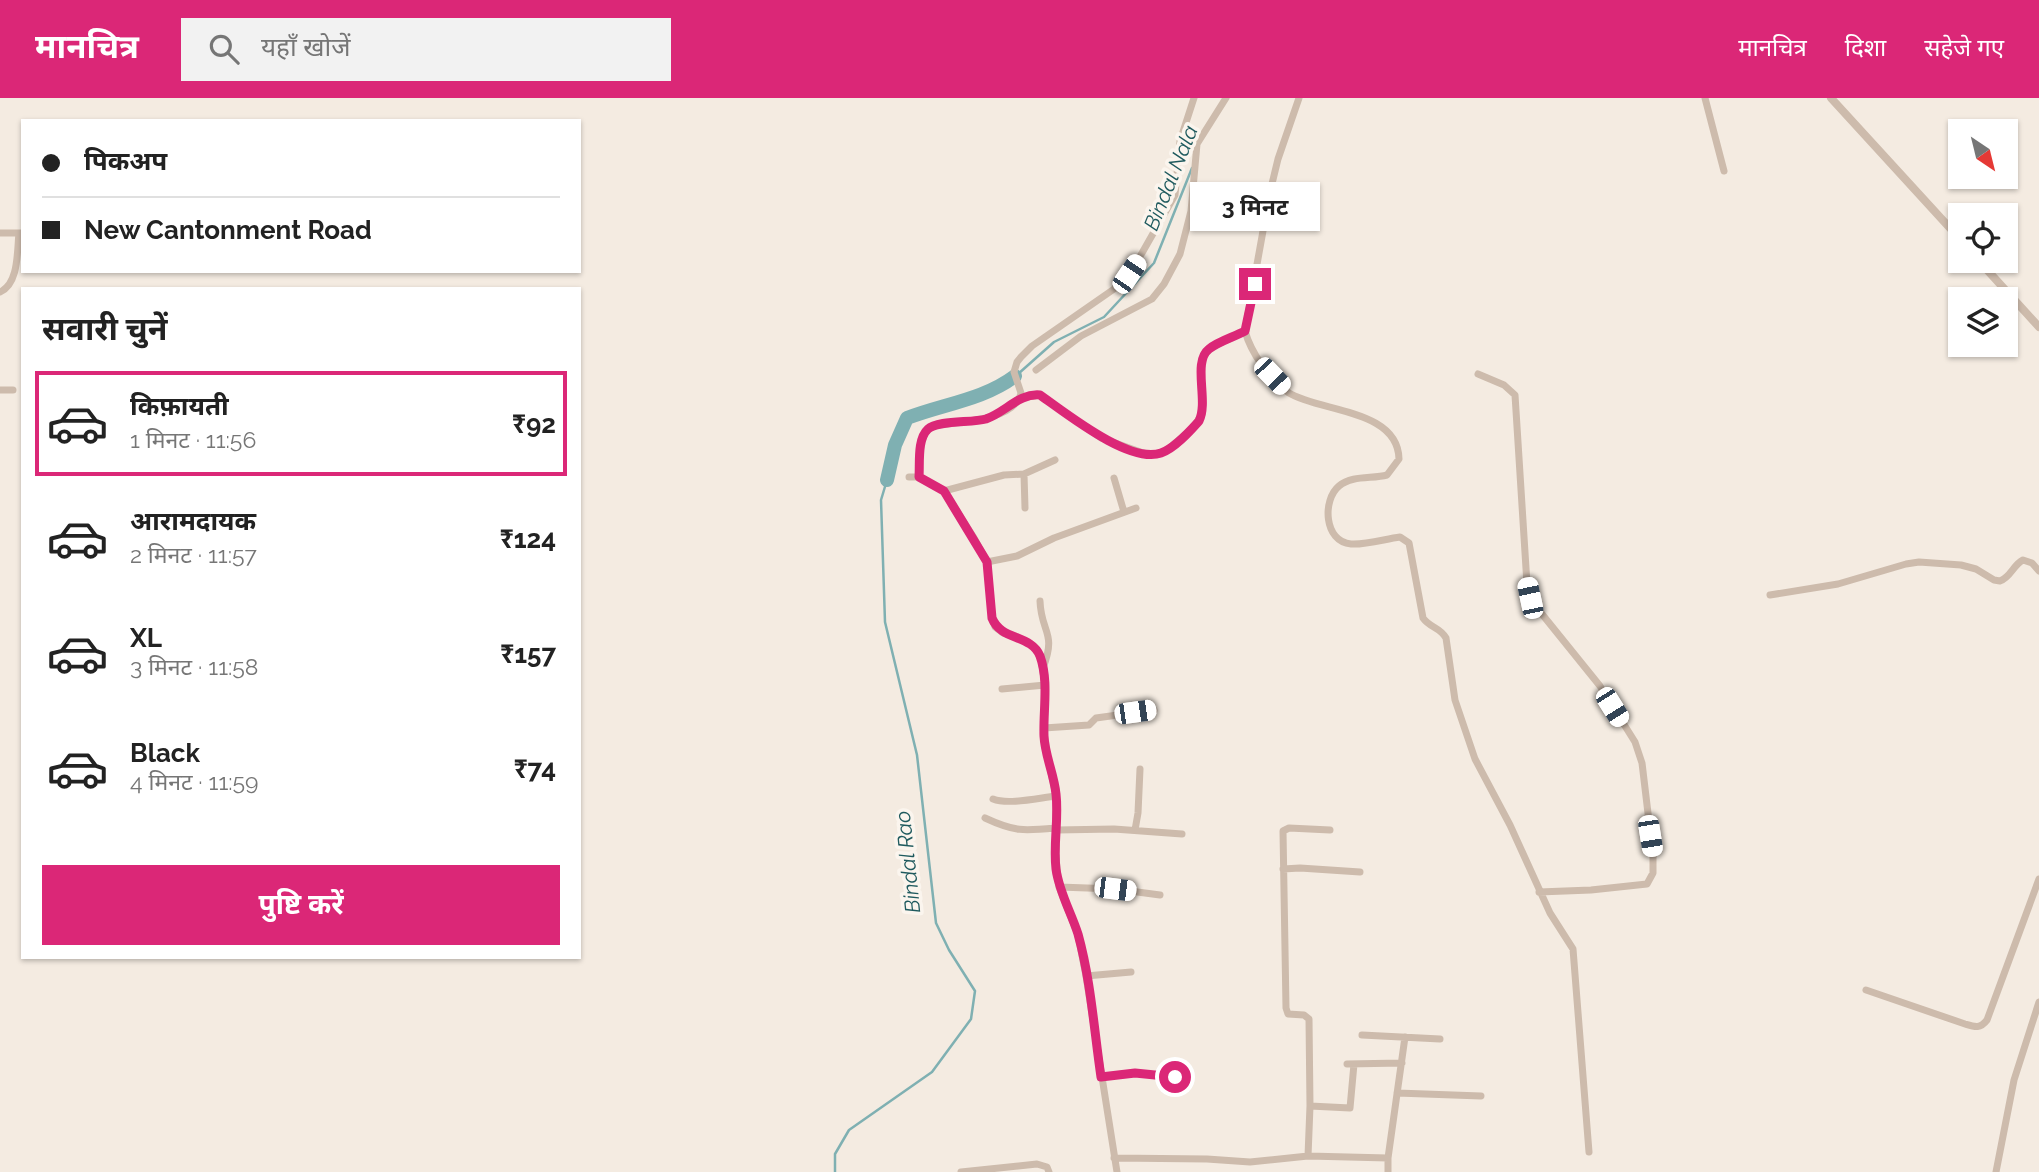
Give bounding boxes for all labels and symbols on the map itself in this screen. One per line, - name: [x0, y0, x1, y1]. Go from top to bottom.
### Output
- north arrow: [1948, 119, 2018, 189]
- water label: Bindal Nala: [1138, 122, 1203, 234]
- callout: 3 मिनट: [1190, 183, 1320, 232]
- car: [1109, 251, 1150, 297]
- route end: [1239, 268, 1271, 300]
- car: [1250, 354, 1295, 398]
- car: [1516, 575, 1545, 621]
- car: [1592, 684, 1633, 730]
- car: [1113, 699, 1158, 725]
- water label: Bindal Rao: [890, 810, 925, 914]
- car: [1637, 814, 1664, 858]
- car: [1093, 876, 1138, 902]
- route start: [1159, 1061, 1191, 1093]

